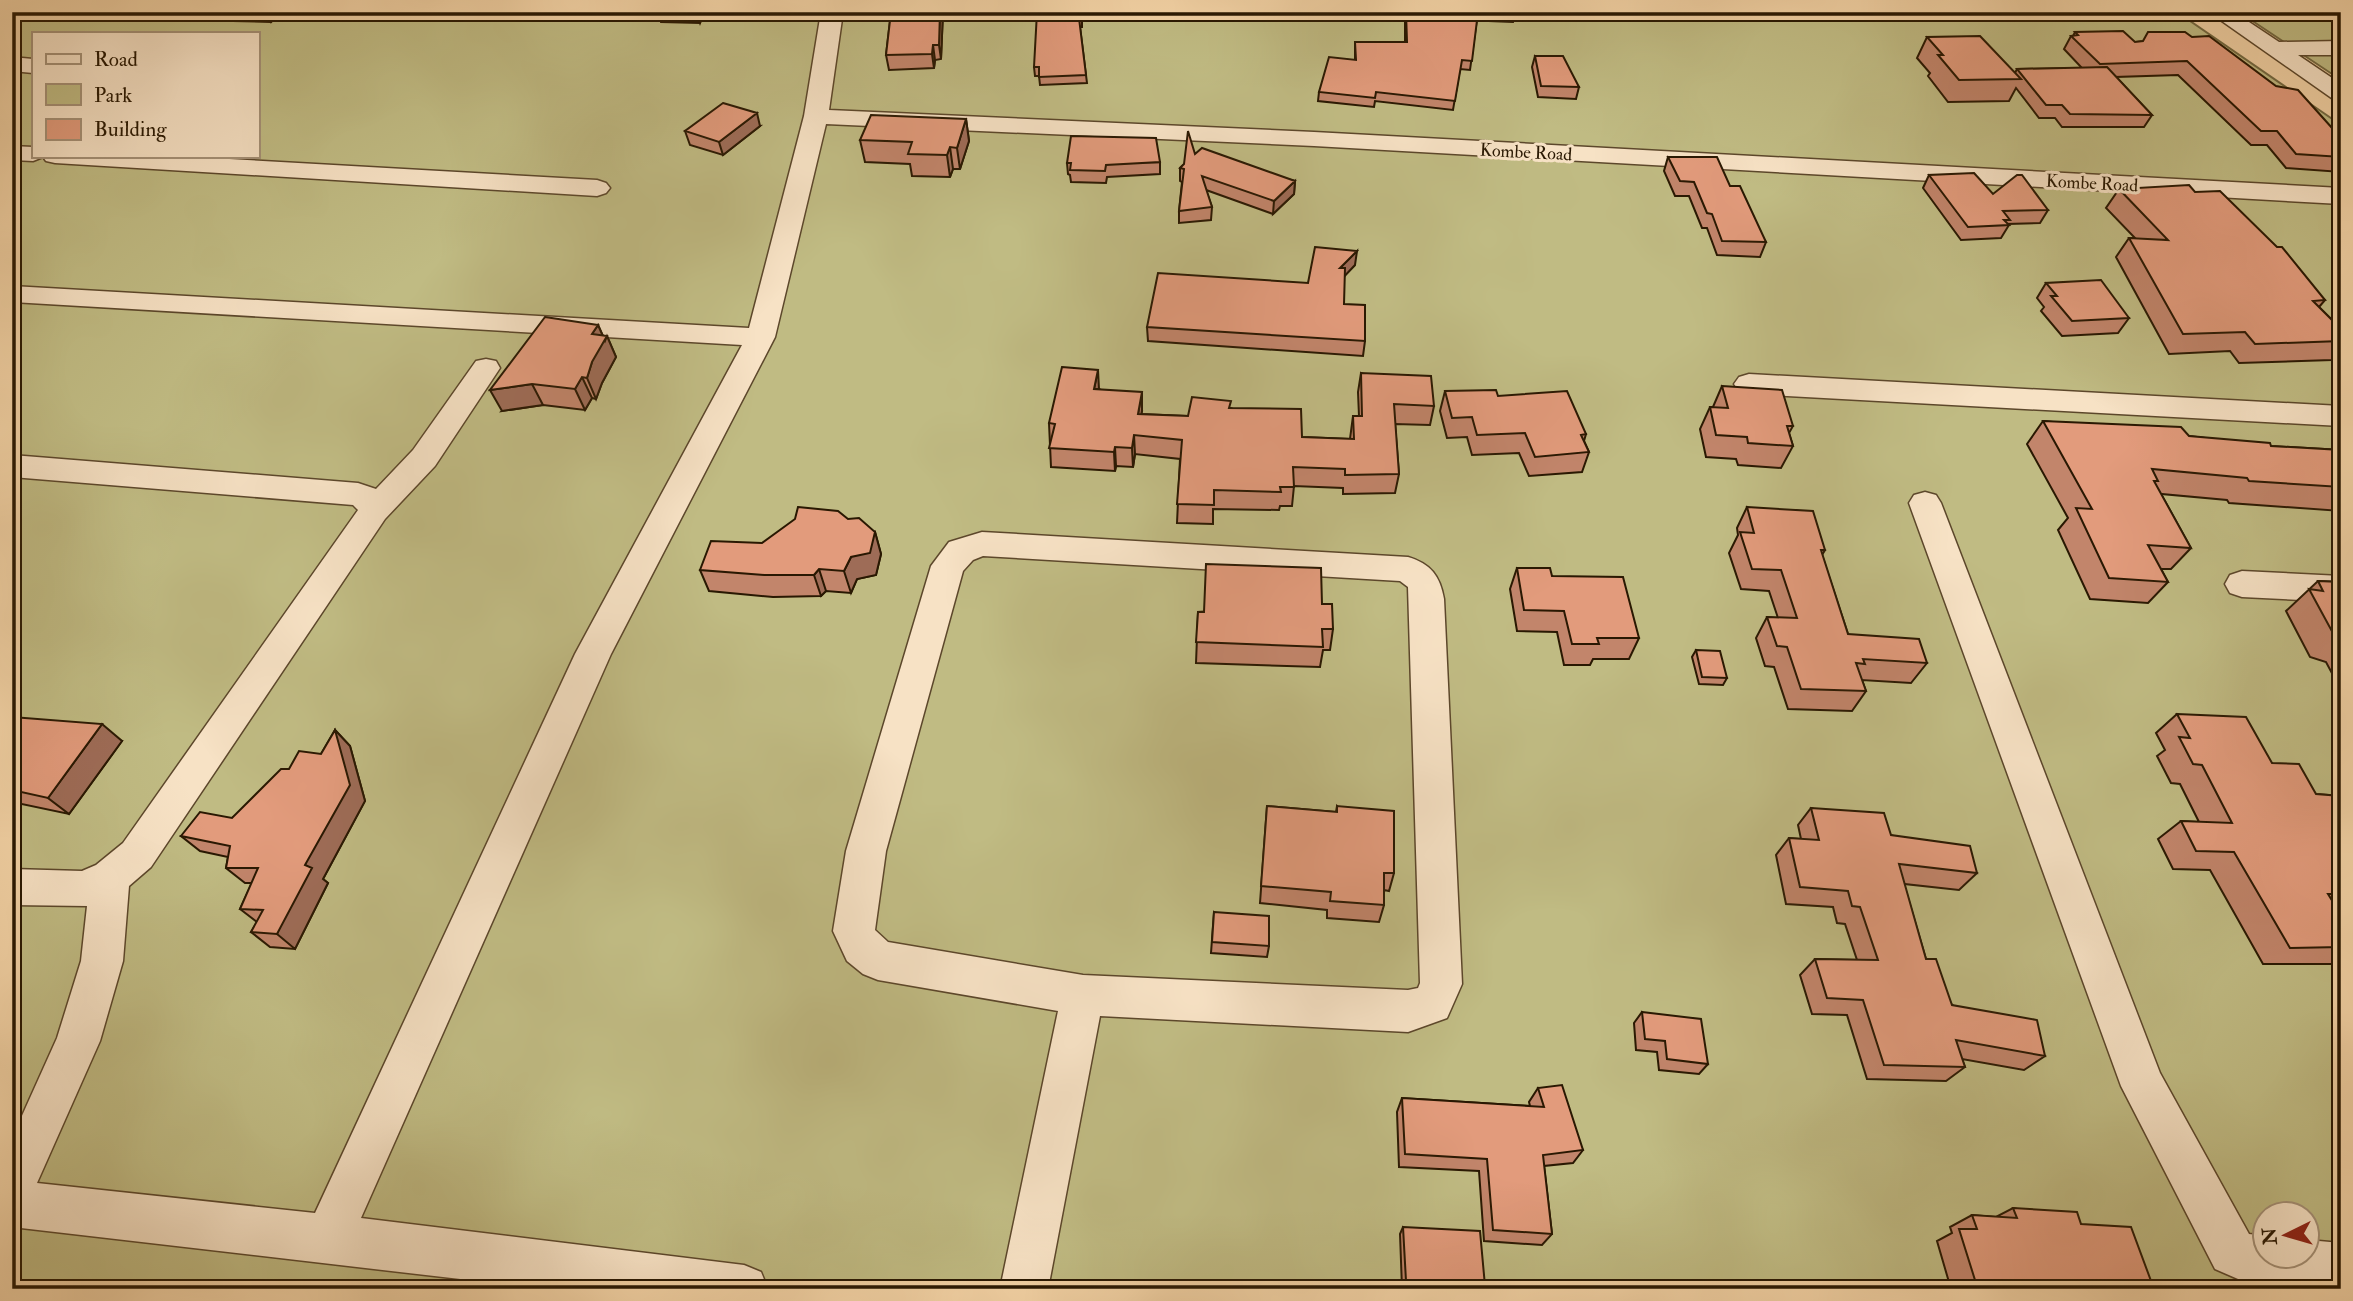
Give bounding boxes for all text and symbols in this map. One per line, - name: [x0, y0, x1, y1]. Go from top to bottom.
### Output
- legend: [32, 32, 259, 158]
- text: Road: [94, 46, 139, 73]
- text: Park: [94, 82, 132, 109]
- text: Building: [94, 116, 167, 143]
- street label: Kombe Road: [1479, 139, 1573, 166]
- street label: Kombe Road: [2045, 170, 2139, 197]
- north arrow: [2252, 1200, 2322, 1270]
- text: N: [2257, 1226, 2283, 1247]

